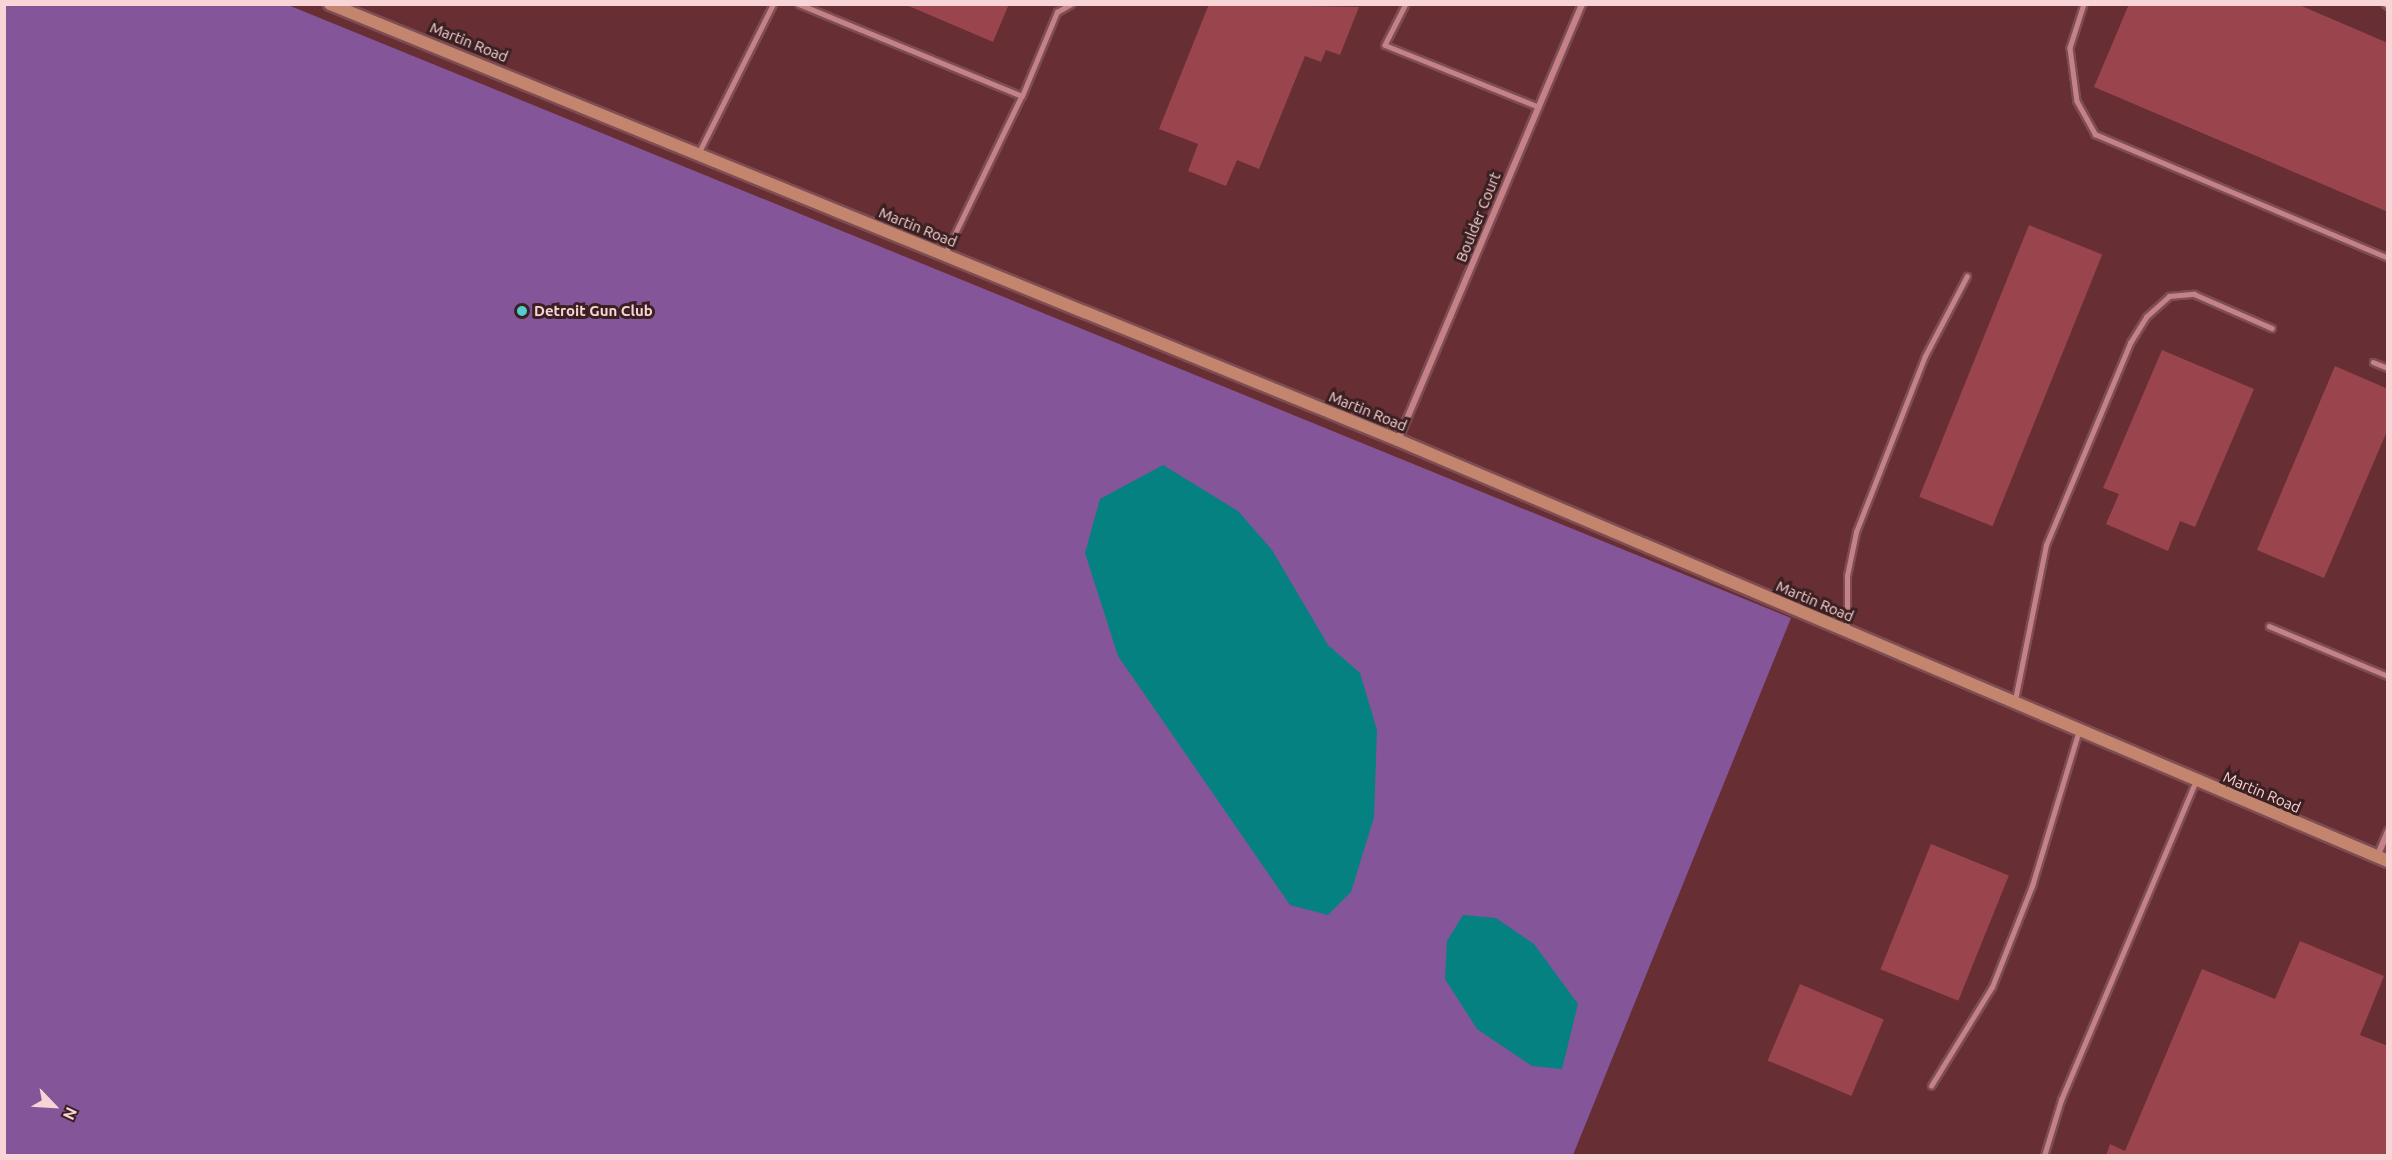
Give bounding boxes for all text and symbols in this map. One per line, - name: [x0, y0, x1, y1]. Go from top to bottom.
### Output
- street label: Martin Road: [427, 18, 511, 66]
- street label: Boulder Court: [1452, 170, 1504, 264]
- street label: Martin Road: [876, 203, 960, 251]
- place label: Detroit Gun Club: [534, 302, 653, 320]
- marker: Detroit Gun Club: [515, 304, 529, 318]
- street label: Martin Road: [1326, 387, 1410, 435]
- street label: Martin Road: [1773, 577, 1857, 625]
- street label: Martin Road: [2220, 768, 2304, 816]
- north arrow: [24, 1076, 84, 1136]
- text: N: [60, 1104, 81, 1123]

